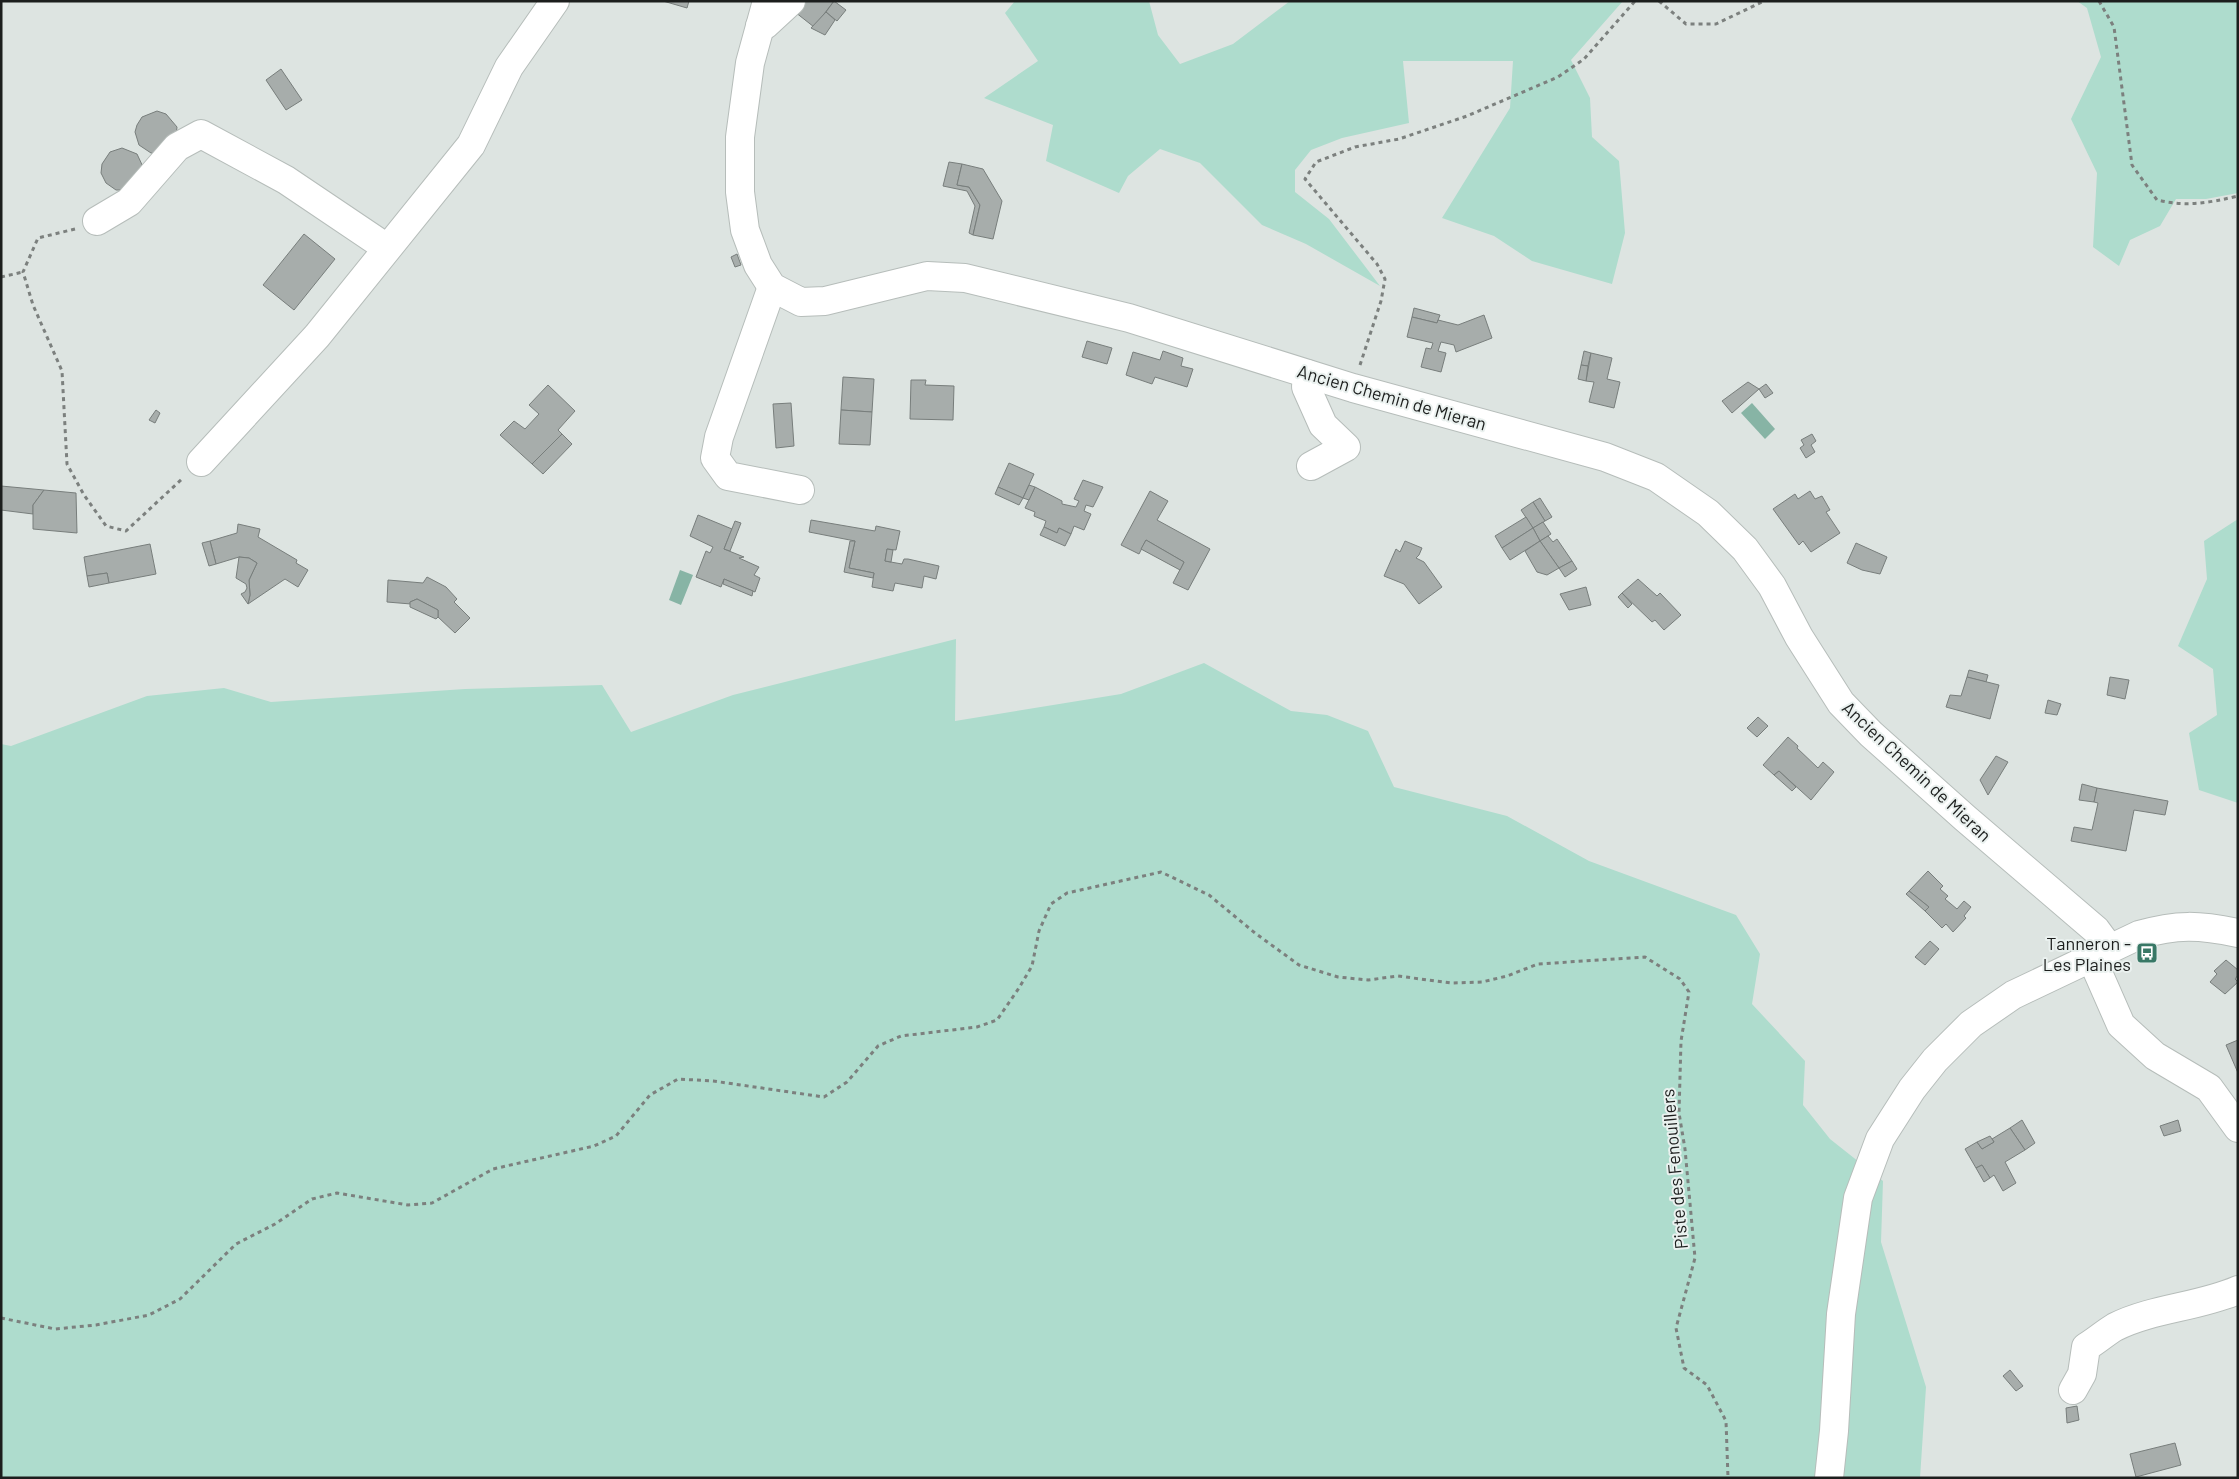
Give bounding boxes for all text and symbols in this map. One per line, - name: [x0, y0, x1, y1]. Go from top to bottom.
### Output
- street label: Ancien Chemin de Mieran: [1295, 359, 1489, 435]
- street label: Ancien Chemin de Mieran: [1838, 696, 1996, 846]
- place label: Tanneron - Les Plaines: [2043, 932, 2131, 975]
- bus stop icon: Tanneron - Les Plaines: [2135, 941, 2159, 965]
- street label: Piste des Fenouillers: [1656, 1088, 1692, 1250]

